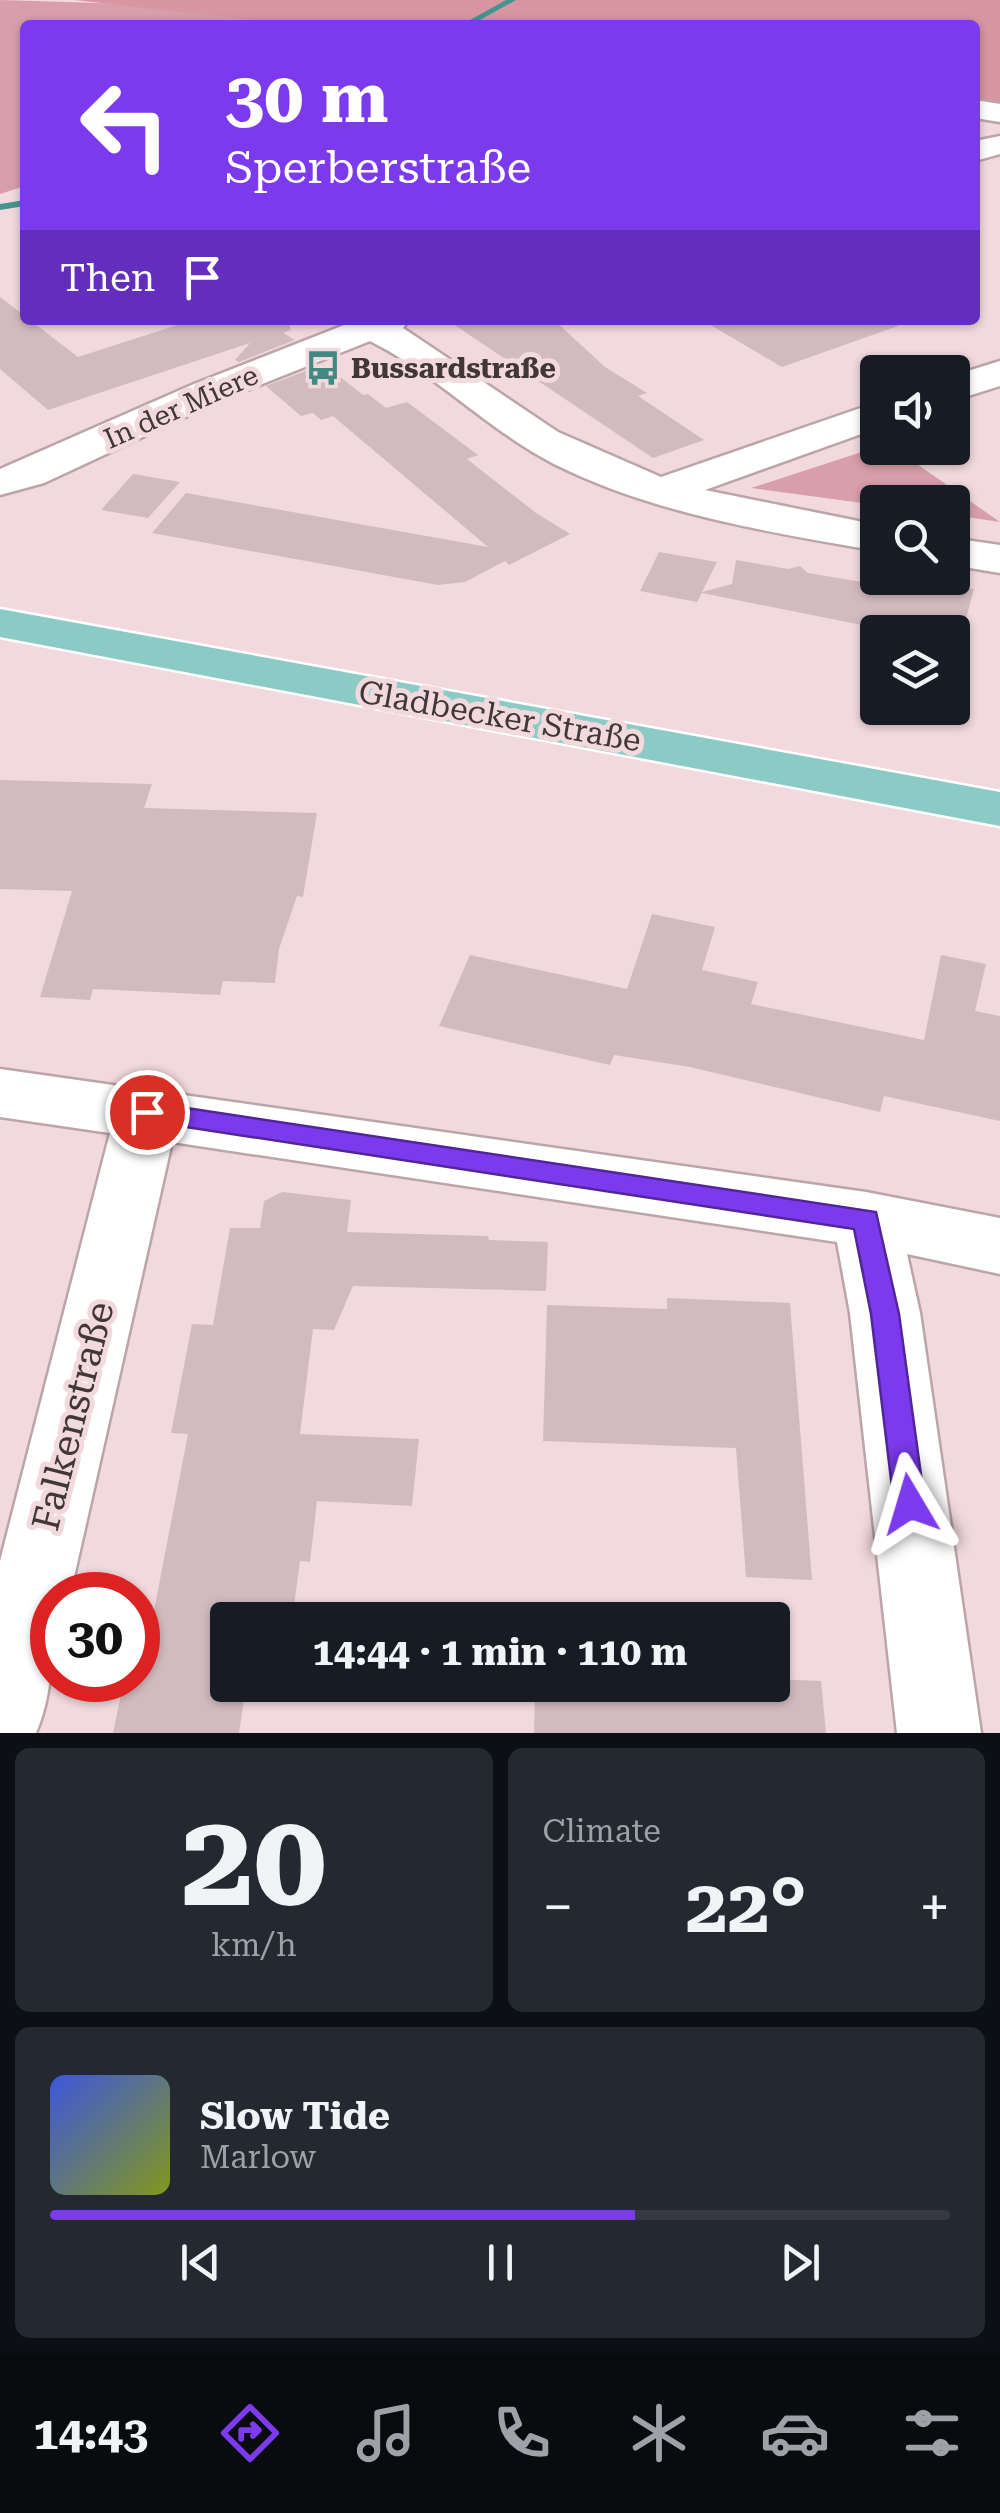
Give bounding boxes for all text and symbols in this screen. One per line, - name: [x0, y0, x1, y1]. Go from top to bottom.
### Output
- text: 30 m: [225, 57, 389, 139]
- icon: left: [60, 60, 190, 190]
- text: Sperberstraße: [225, 141, 531, 194]
- icon: arrive: [175, 250, 230, 305]
- text: Then: [60, 256, 155, 300]
- bus stop icon: Bussardstraße: [304, 349, 342, 387]
- place label: Bussardstraße: [351, 352, 556, 385]
- map controls: [860, 355, 970, 725]
- button: sound: [860, 355, 970, 465]
- street label: In der Miere: [99, 358, 263, 456]
- button: search: [860, 485, 970, 595]
- button: layers: [860, 615, 970, 725]
- street label: Gladbecker Straße: [356, 672, 644, 760]
- pin: [105, 1070, 190, 1155]
- icon: arrive: [120, 1085, 175, 1140]
- street label: Falkenstraße: [23, 1297, 123, 1535]
- position arrow: [858, 1452, 962, 1556]
- speed limit sign: 30: [30, 1572, 160, 1702]
- text: 14:44 · 1 min · 110 m: [313, 1630, 687, 1674]
- text: 20: [181, 1784, 327, 1937]
- text: Climate: [543, 1812, 661, 1850]
- text: 22°: [686, 1862, 807, 1950]
- text: −: [543, 1875, 573, 1939]
- text: +: [919, 1875, 950, 1939]
- text: km/h: [211, 1926, 297, 1964]
- text: Slow Tide: [200, 2094, 390, 2138]
- text: Marlow: [200, 2138, 316, 2176]
- icon: previous: [173, 2235, 228, 2290]
- icon: pause: [473, 2235, 528, 2290]
- icon: next: [773, 2235, 828, 2290]
- icon: directions: [215, 2398, 285, 2468]
- icon: music: [351, 2398, 421, 2468]
- icon: phone: [487, 2398, 557, 2468]
- icon: climate: [624, 2398, 694, 2468]
- icon: car: [760, 2398, 830, 2468]
- icon: filters: [897, 2398, 967, 2468]
- text: 14:43: [33, 2407, 148, 2460]

